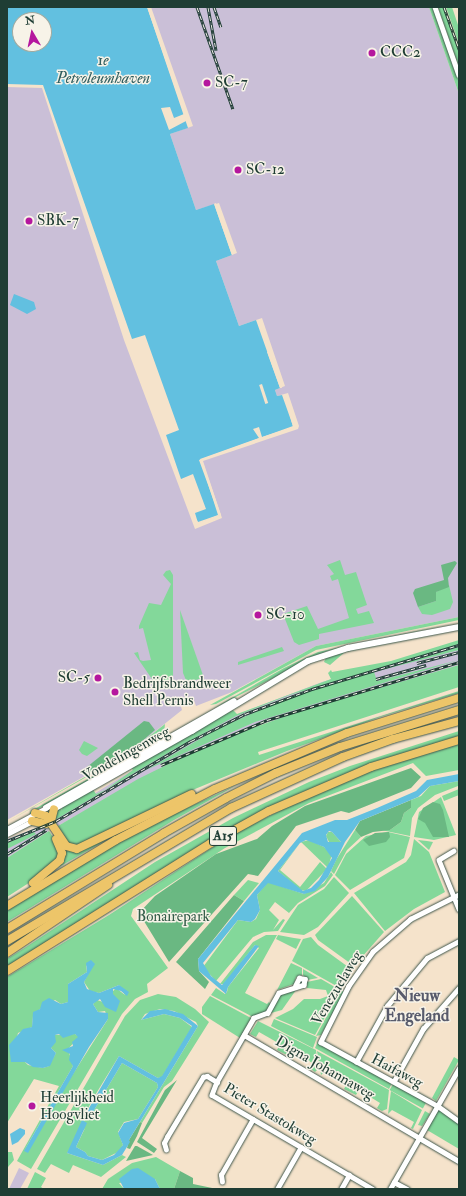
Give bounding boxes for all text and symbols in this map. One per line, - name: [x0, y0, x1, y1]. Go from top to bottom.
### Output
- north arrow: [12, 12, 52, 52]
- text: N: [24, 13, 36, 28]
- place label: CCC2: [380, 44, 421, 62]
- marker: CCC2: [367, 48, 377, 58]
- water label: 1e Petroleumhaven: [56, 50, 150, 88]
- place label: SC-7: [215, 74, 248, 92]
- marker: SC-7: [202, 78, 212, 88]
- place label: SC-12: [246, 161, 285, 179]
- marker: SC-12: [233, 165, 243, 175]
- place label: SBK-7: [37, 212, 79, 230]
- marker: SBK-7: [24, 216, 34, 226]
- place label: SC-10: [266, 606, 305, 624]
- marker: SC-10: [253, 610, 263, 620]
- place label: SC-5: [58, 669, 90, 687]
- marker: SC-5: [93, 673, 103, 683]
- place label: Bedrijfsbrandweer Shell Pernis: [123, 674, 231, 709]
- marker: Bedrijfsbrandweer Shell Pernis: [110, 687, 120, 697]
- street label: Vondelingenweg: [79, 722, 173, 786]
- road number: A15: [208, 824, 238, 848]
- park label: Bonairepark: [136, 908, 210, 926]
- street label: Venezuelaweg: [308, 948, 366, 1028]
- district label: Nieuw Engeland: [385, 986, 449, 1026]
- street label: Digna Johannaweg: [272, 1032, 378, 1104]
- street label: Haifaweg: [368, 1050, 426, 1092]
- street label: Pieter Stastokweg: [220, 1079, 320, 1149]
- place label: Heerlijkheid Hoogvliet: [40, 1088, 114, 1123]
- marker: Heerlijkheid Hoogvliet: [27, 1101, 37, 1111]

